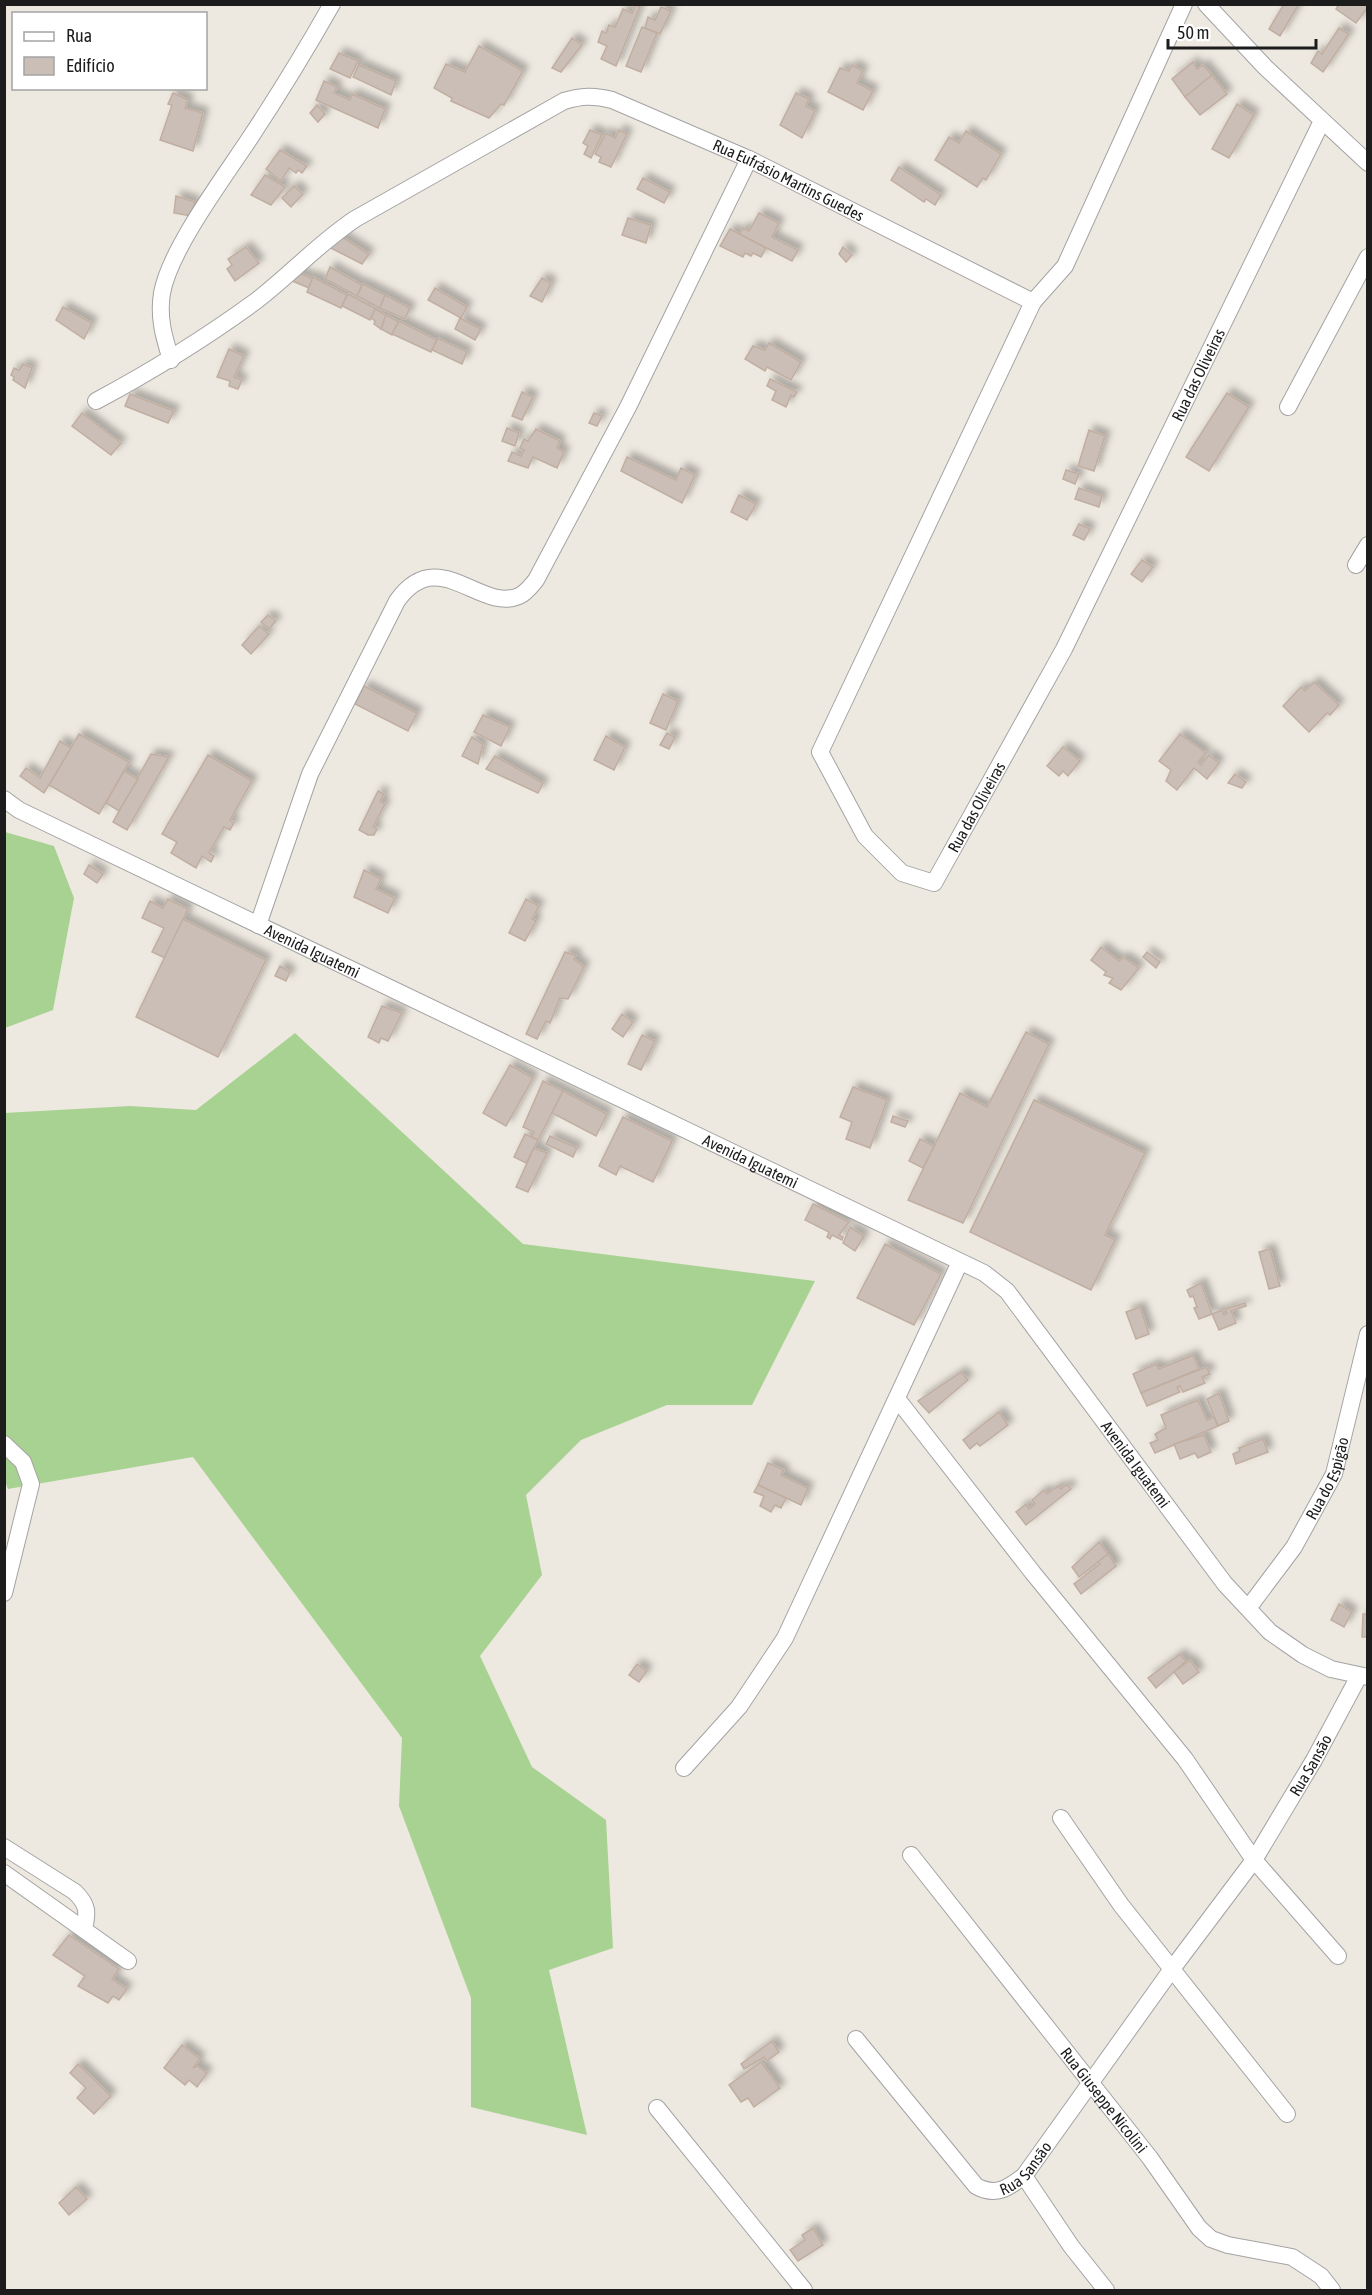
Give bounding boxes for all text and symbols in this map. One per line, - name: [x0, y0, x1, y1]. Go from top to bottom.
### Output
- legend: [12, 12, 207, 90]
- scale bar: [1168, 12, 1316, 50]
- text: 50 m: [1177, 22, 1209, 43]
- text: Rua: [66, 25, 92, 46]
- text: Edifício: [66, 55, 115, 76]
- street label: Rua Eufrásio Martins Guedes: [710, 136, 867, 225]
- street label: Rua das Oliveiras: [1168, 325, 1228, 424]
- street label: Rua das Oliveiras: [944, 758, 1009, 855]
- street label: Avenida Iguatemi: [262, 920, 363, 981]
- street label: Avenida Iguatemi: [700, 1131, 801, 1191]
- street label: Avenida Iguatemi: [1098, 1417, 1174, 1511]
- street label: Rua do Espigão: [1302, 1435, 1352, 1522]
- street label: Rua Sansão: [1286, 1731, 1335, 1799]
- street label: Rua Giuseppe Nicolini: [1057, 2044, 1151, 2156]
- street label: Rua Sansão: [997, 2138, 1055, 2199]

